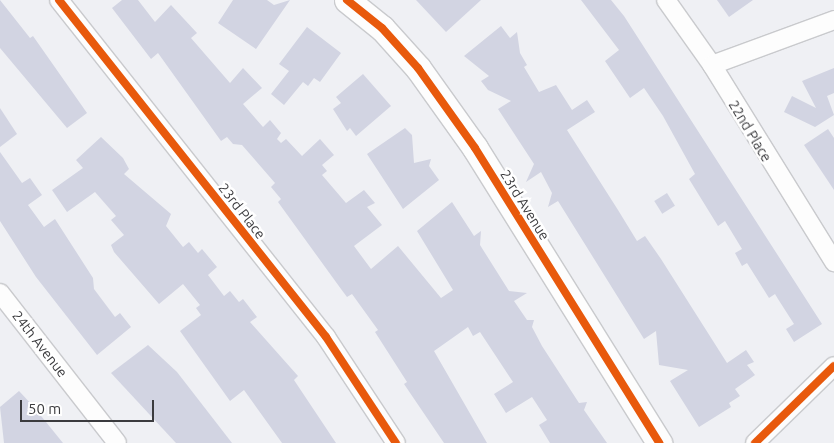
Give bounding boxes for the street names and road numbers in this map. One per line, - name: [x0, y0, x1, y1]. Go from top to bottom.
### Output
- street label: 22nd Place: [725, 97, 775, 165]
- street label: 23rd Avenue: [497, 167, 553, 243]
- street label: 23rd Place: [215, 180, 269, 242]
- street label: 24th Avenue: [9, 307, 71, 381]

